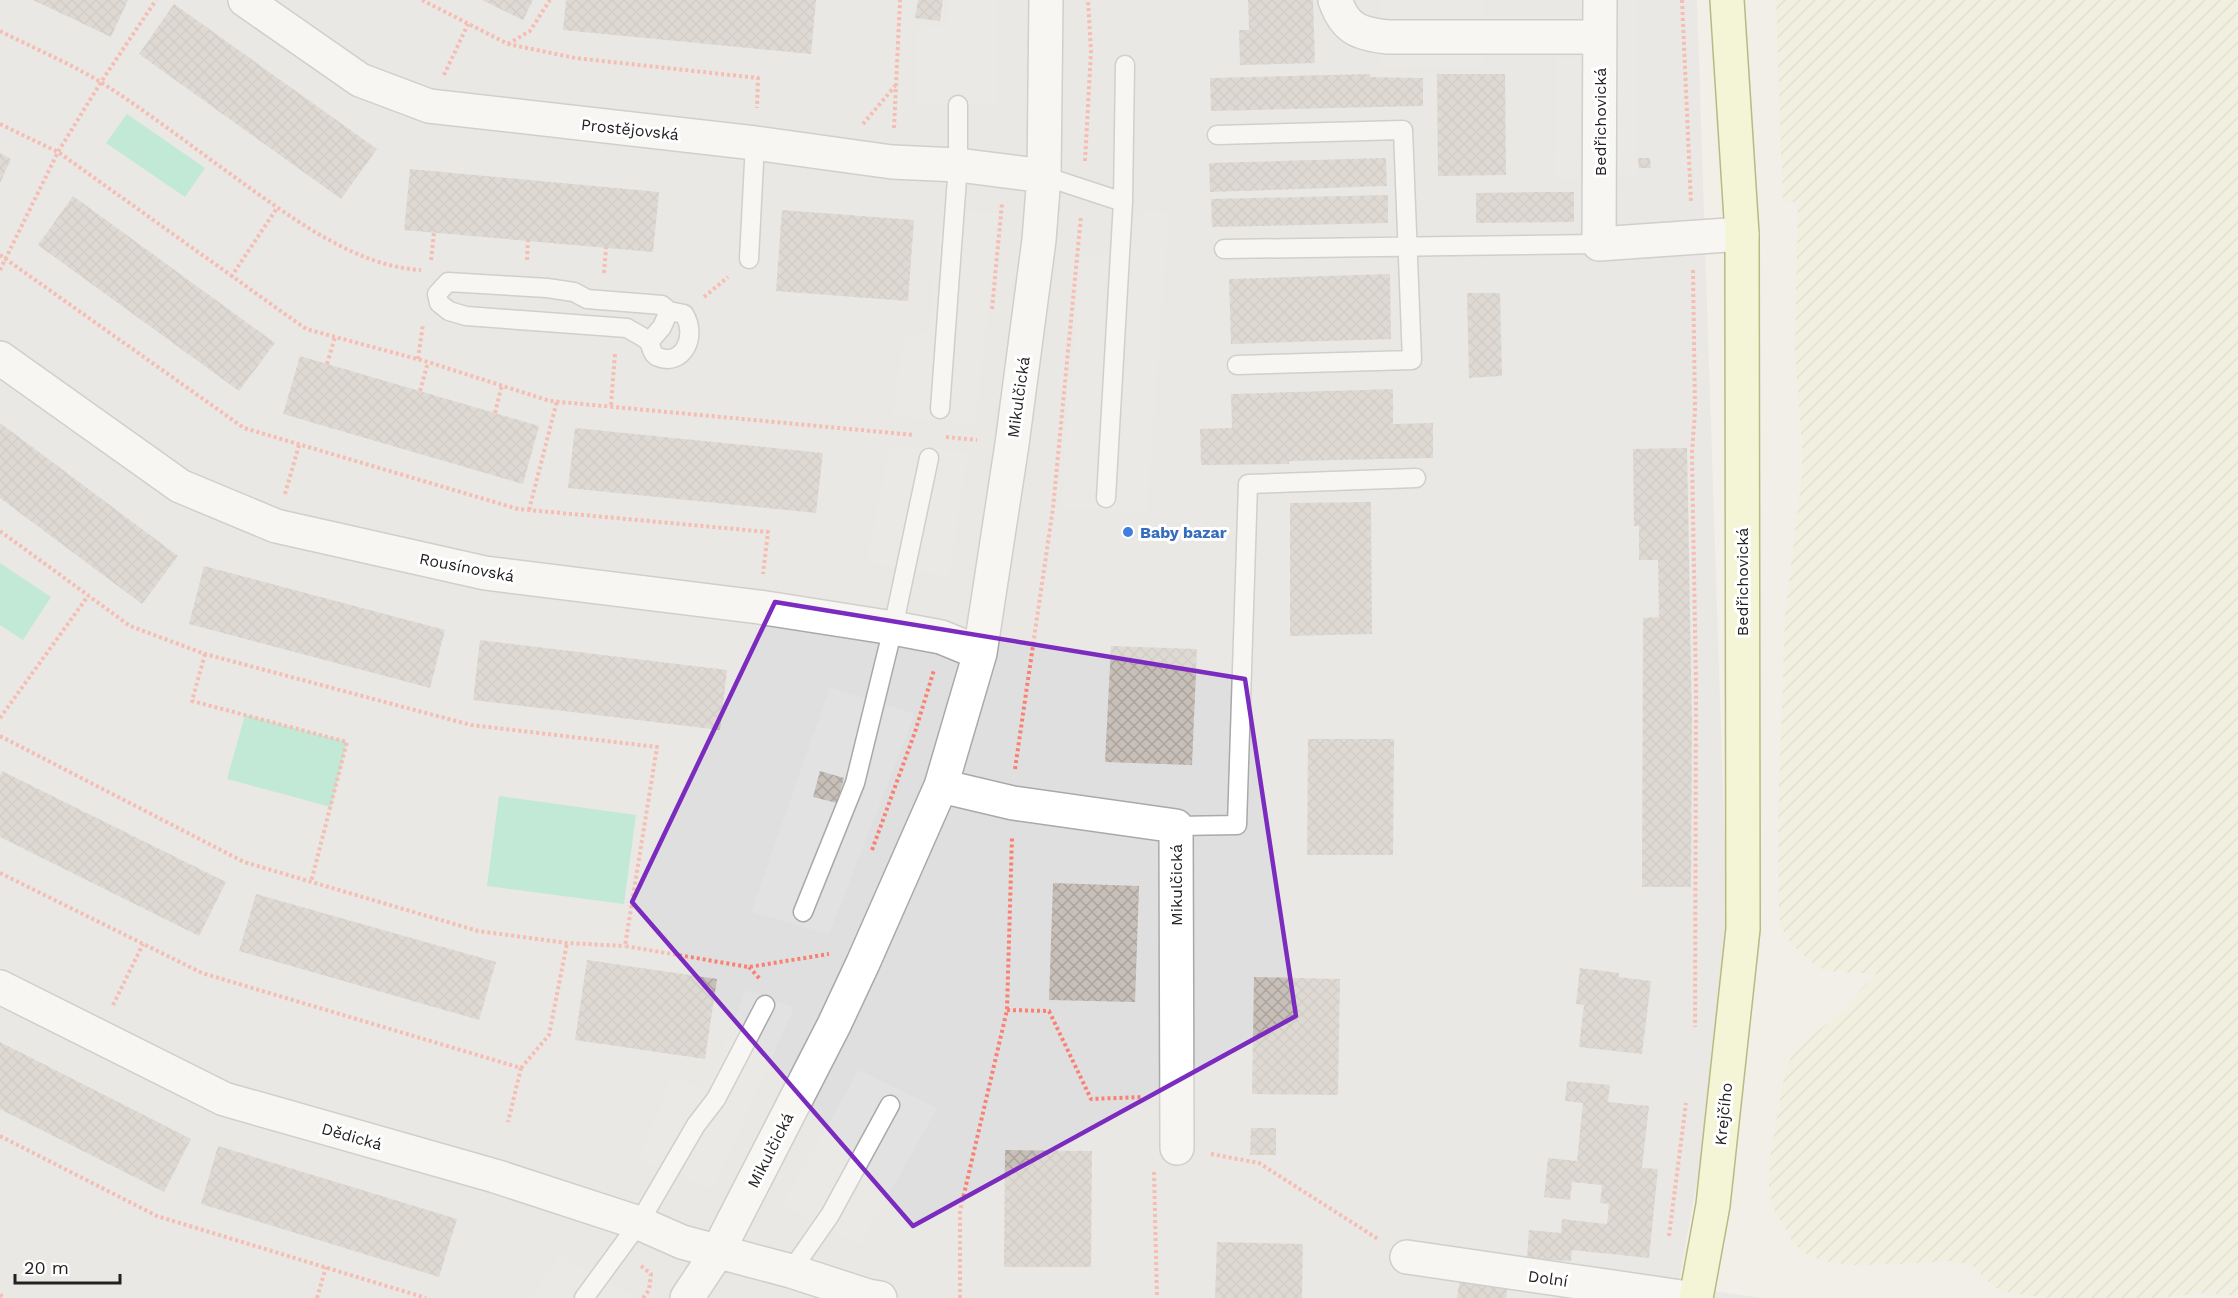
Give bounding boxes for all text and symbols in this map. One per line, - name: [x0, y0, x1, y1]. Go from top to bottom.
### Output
- street label: Bedřichovická: [1591, 68, 1610, 176]
- street label: Prostějovská: [580, 115, 680, 144]
- street label: Mikulčická: [1003, 355, 1034, 439]
- place label: Baby bazar: [1140, 523, 1227, 542]
- marker: Baby bazar: [1121, 525, 1135, 539]
- street label: Bedřichovická: [1733, 528, 1752, 636]
- street label: Rousínovská: [418, 549, 516, 586]
- street label: Mikulčická: [1167, 844, 1186, 926]
- street label: Krejčího: [1711, 1082, 1736, 1146]
- street label: Mikulčická: [743, 1109, 798, 1191]
- street label: Dědická: [319, 1119, 384, 1154]
- scale bar: [15, 1247, 120, 1285]
- text: 20 m: [24, 1257, 69, 1278]
- street label: Dolní: [1527, 1266, 1569, 1291]

